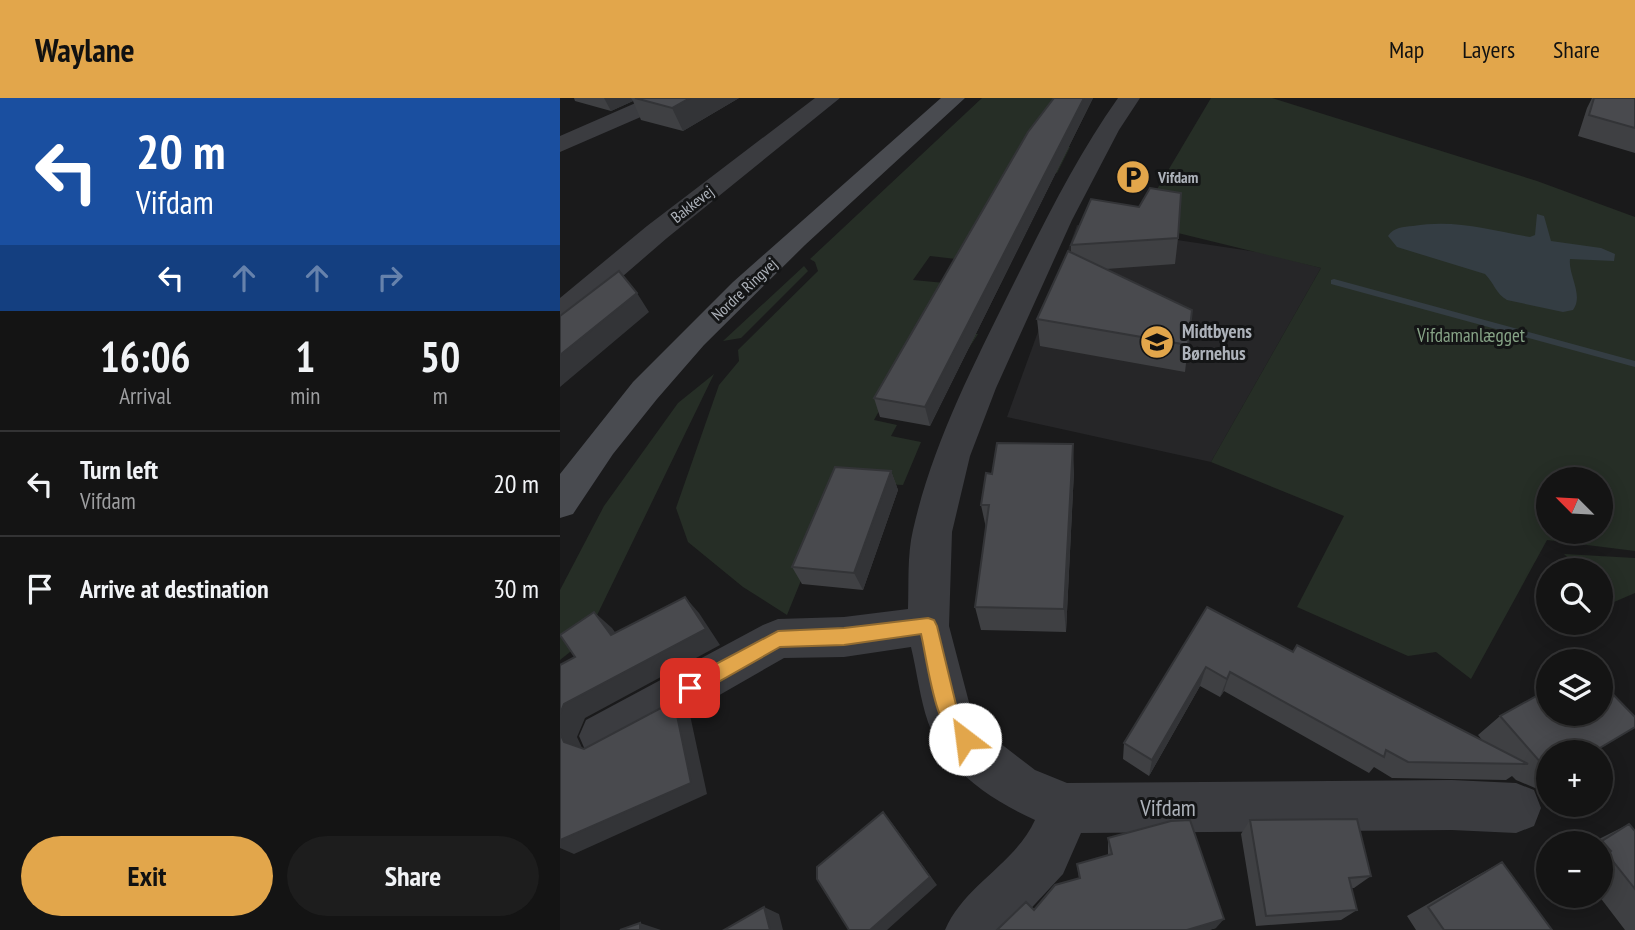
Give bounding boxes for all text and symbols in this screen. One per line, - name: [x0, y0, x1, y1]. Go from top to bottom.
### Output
- text: Waylane: [35, 28, 135, 71]
- text: Map: [1389, 34, 1424, 65]
- text: Layers: [1462, 34, 1515, 65]
- text: Share: [1553, 34, 1600, 65]
- text: 20 m: [136, 119, 225, 183]
- icon: left: [21, 126, 112, 217]
- parking icon: Vifdam: [1114, 158, 1152, 196]
- place label: Vifdam: [1157, 167, 1198, 187]
- text: Vifdam: [136, 181, 213, 223]
- street label: Bakkevej: [667, 181, 717, 227]
- street label: Nordre Ringvej: [707, 254, 781, 324]
- icon: left: [152, 259, 190, 297]
- icon: ahead: [225, 259, 263, 297]
- icon: ahead: [298, 259, 336, 297]
- icon: right: [371, 259, 409, 297]
- place label: Midtbyens Børnehus: [1182, 319, 1252, 365]
- school or university icon: Midtbyens Børnehus: [1138, 323, 1176, 361]
- park label: Vifdamanlægget: [1416, 323, 1526, 347]
- text: 16:06: [100, 329, 191, 384]
- text: 1: [295, 329, 315, 384]
- text: 50: [420, 329, 460, 384]
- text: Arrival: [119, 381, 171, 410]
- text: min: [290, 381, 320, 410]
- text: m: [433, 381, 448, 410]
- text: Turn left: [80, 453, 158, 486]
- icon: left: [21, 465, 59, 503]
- text: 20 m: [493, 467, 539, 500]
- north arrow: [1536, 467, 1614, 544]
- map controls: [1536, 467, 1613, 908]
- text: Vifdam: [80, 486, 136, 515]
- button: search: [1536, 558, 1613, 635]
- icon: arrive: [21, 570, 59, 608]
- text: Arrive at destination: [80, 572, 269, 605]
- text: 30 m: [493, 572, 539, 605]
- button: layers: [1536, 649, 1613, 726]
- pin: [660, 658, 720, 718]
- icon: arrive: [671, 669, 709, 707]
- position arrow: [928, 702, 1002, 776]
- button: +: [1536, 740, 1613, 817]
- street label: Vifdam: [1139, 793, 1196, 822]
- button: −: [1536, 831, 1613, 908]
- button: Exit: [21, 836, 273, 916]
- button: Share: [287, 836, 539, 916]

